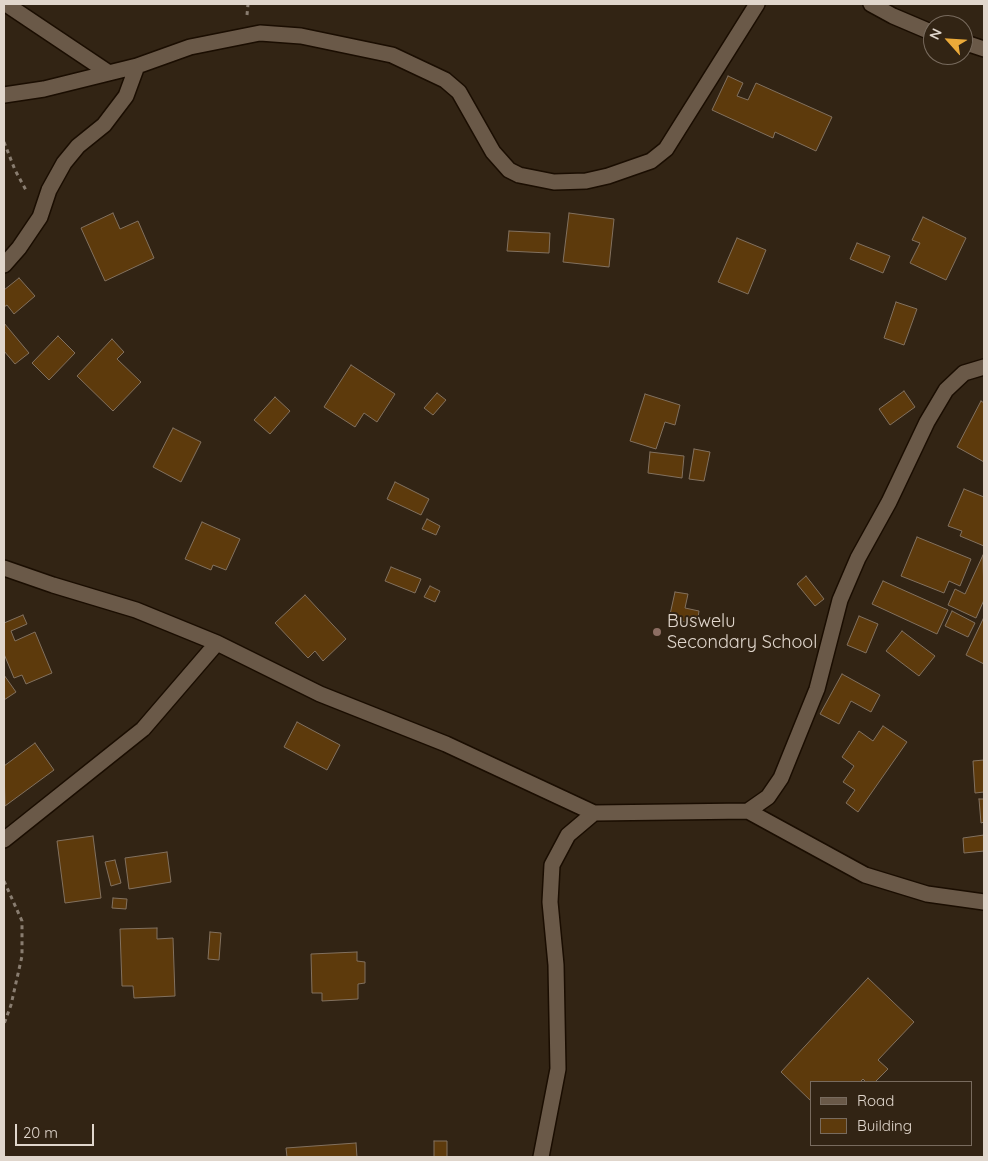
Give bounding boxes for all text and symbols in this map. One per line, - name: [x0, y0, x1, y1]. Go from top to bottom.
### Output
- north arrow: [923, 15, 973, 65]
- text: N: [925, 25, 946, 42]
- place label: Buswelu Secondary School: [667, 611, 817, 654]
- marker: Buswelu Secondary School: [651, 626, 663, 638]
- legend: [810, 1081, 973, 1146]
- text: Road: [857, 1091, 894, 1110]
- scale bar: [18, 1114, 96, 1146]
- text: Building: [857, 1116, 912, 1135]
- text: 20 m: [23, 1123, 58, 1142]

